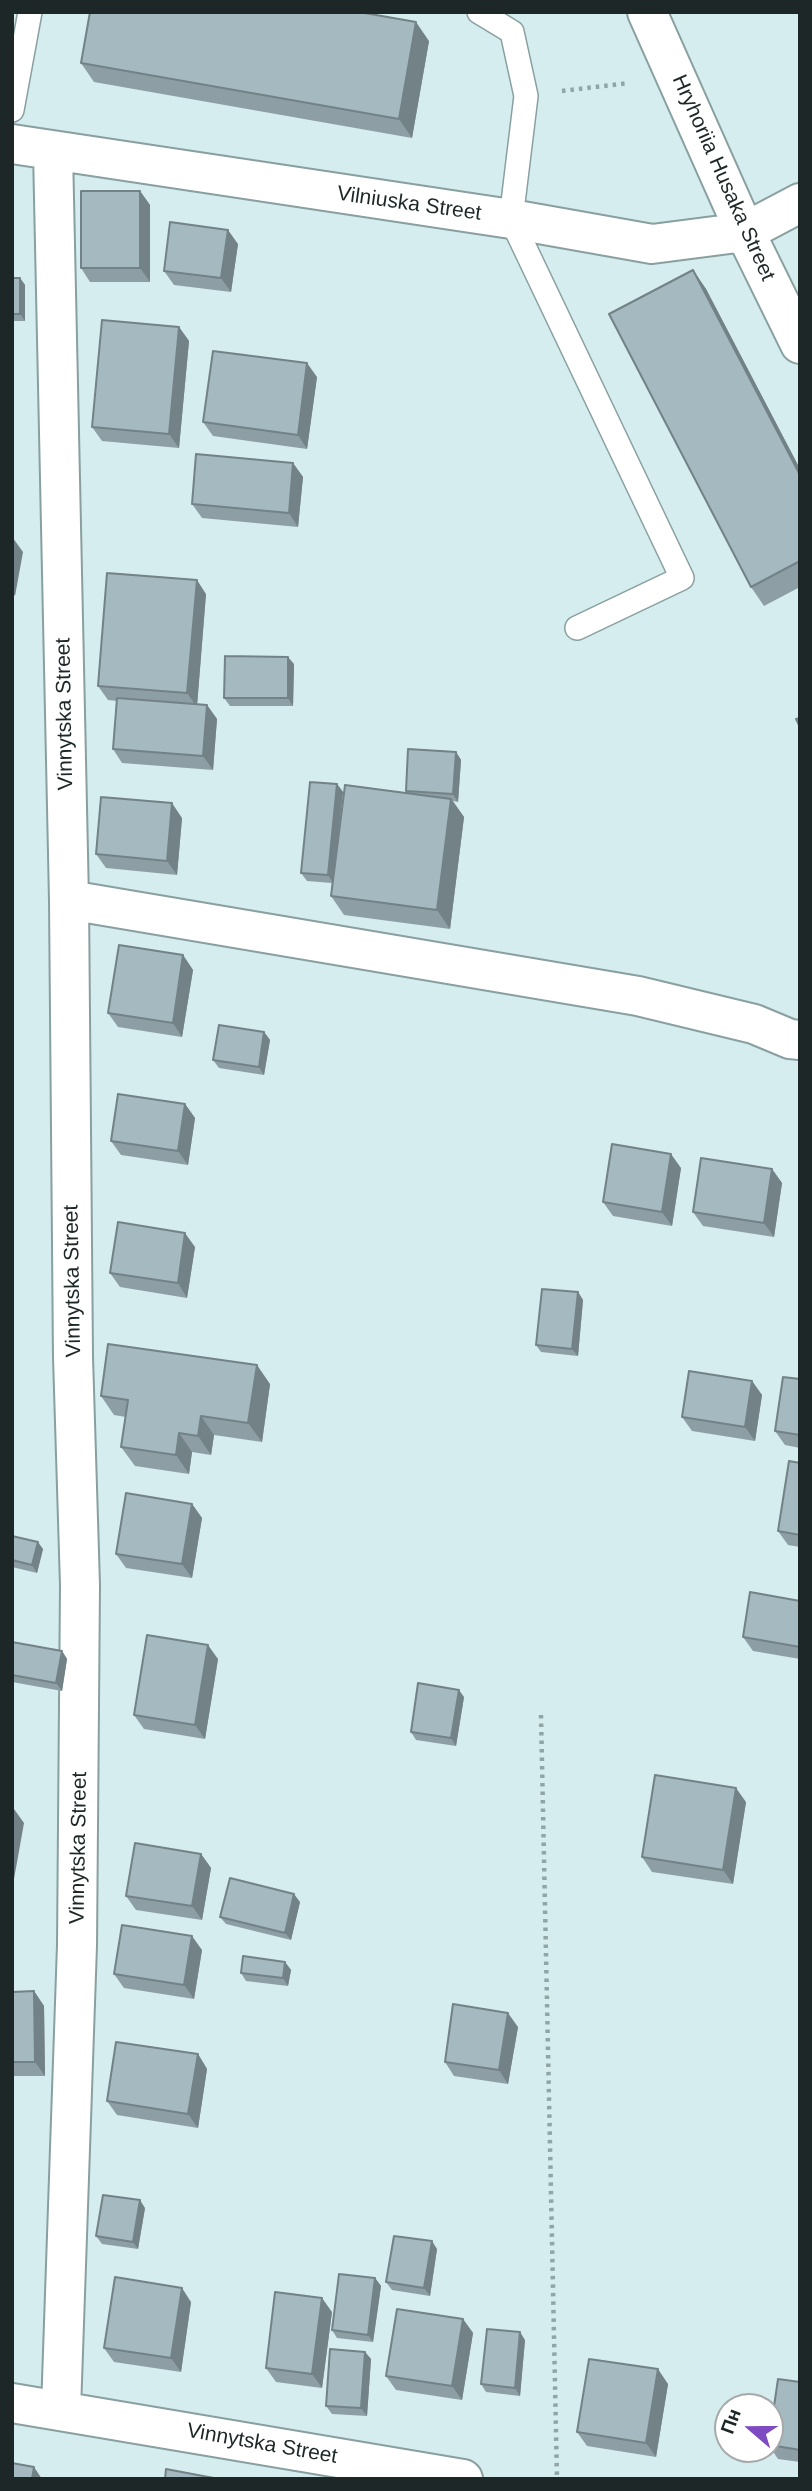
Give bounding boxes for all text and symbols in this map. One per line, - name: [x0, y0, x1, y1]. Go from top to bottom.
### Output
- street label: Hryhoriia Husaka Street: [666, 71, 780, 285]
- street label: Vilniuska Street: [335, 181, 483, 227]
- street label: Vinnytska Street: [51, 638, 79, 790]
- street label: Vinnytska Street: [59, 1205, 87, 1357]
- street label: Vinnytska Street: [65, 1772, 93, 1924]
- north arrow: [714, 2393, 784, 2463]
- text: Пн: [717, 2406, 745, 2437]
- street label: Vinnytska Street: [185, 2418, 339, 2470]

